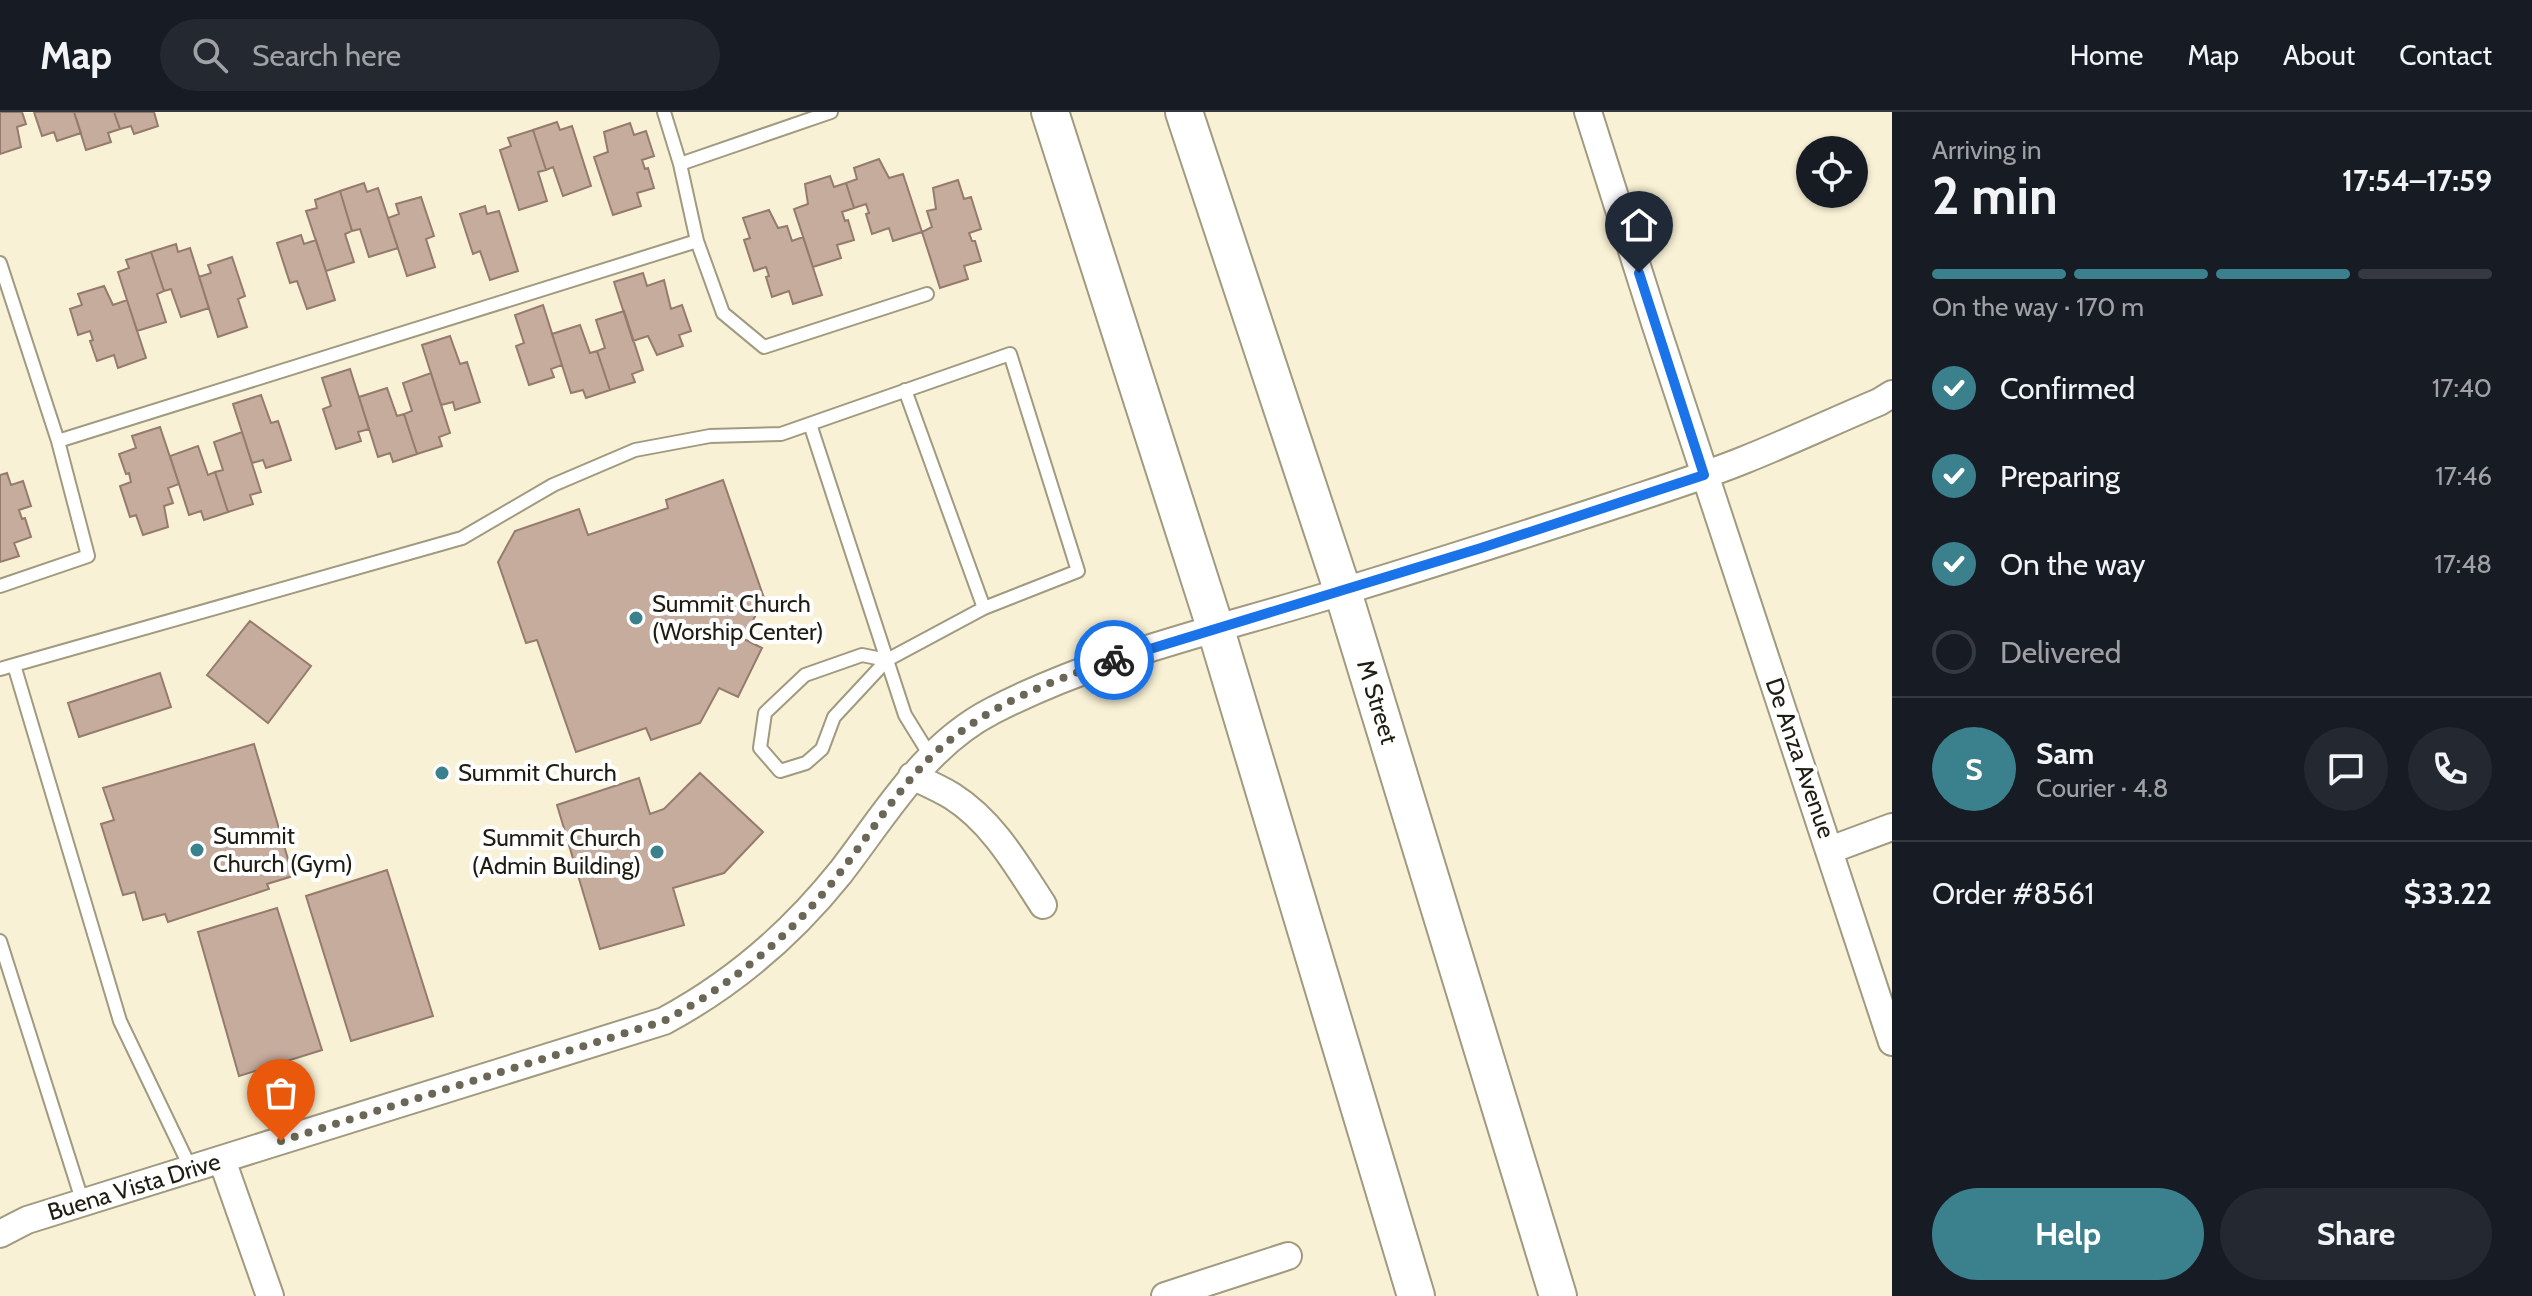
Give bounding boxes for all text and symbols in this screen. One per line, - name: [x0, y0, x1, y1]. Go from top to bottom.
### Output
- search box: [160, 19, 720, 91]
- text: Map: [40, 32, 112, 79]
- icon: search: [188, 33, 232, 77]
- text: Search here: [252, 37, 401, 74]
- text: Home: [2070, 38, 2143, 72]
- text: Map: [2187, 38, 2239, 72]
- text: About: [2283, 38, 2355, 72]
- text: Contact: [2399, 38, 2492, 72]
- text: Arriving in: [1932, 134, 2042, 166]
- map controls: [1796, 136, 1868, 208]
- button: locate: [1796, 136, 1868, 208]
- text: 17:54–17:59: [2342, 162, 2492, 199]
- text: 2 min: [1932, 164, 2058, 227]
- pin: [1605, 191, 1673, 273]
- icon: home: [1617, 203, 1661, 247]
- text: On the way · 170 m: [1932, 291, 2144, 323]
- icon: check: [1932, 366, 1976, 410]
- text: Confirmed: [2000, 370, 2135, 407]
- text: 17:40: [2432, 372, 2492, 404]
- icon: check: [1932, 454, 1976, 498]
- text: Preparing: [2000, 458, 2120, 495]
- text: 17:46: [2435, 460, 2492, 492]
- icon: check: [1932, 542, 1976, 586]
- text: On the way: [2000, 546, 2145, 583]
- text: 17:48: [2434, 548, 2492, 580]
- place label: Summit Church (Worship Center): [652, 589, 824, 646]
- marker: Summit Church (Worship Center): [627, 609, 645, 627]
- courier: [1074, 620, 1154, 700]
- text: Delivered: [2000, 634, 2121, 671]
- icon: bike: [1092, 638, 1136, 682]
- street label: M Street: [1351, 656, 1404, 747]
- street label: De Anza Avenue: [1759, 674, 1841, 842]
- button: chat: [2304, 727, 2388, 811]
- button: phone: [2408, 727, 2492, 811]
- text: Sam: [2036, 735, 2094, 772]
- text: S: [1965, 751, 1983, 788]
- place label: Summit Church: [458, 758, 617, 787]
- marker: Summit Church: [433, 764, 451, 782]
- text: Courier · 4.8: [2036, 772, 2169, 804]
- place label: Summit Church (Gym): [213, 821, 353, 878]
- place label: Summit Church (Admin Building): [472, 823, 641, 880]
- marker: Summit Church (Gym): [188, 841, 206, 859]
- marker: Summit Church (Admin Building): [648, 843, 666, 861]
- text: Order #8561: [1932, 875, 2094, 912]
- text: $33.22: [2404, 875, 2492, 912]
- pin: [247, 1059, 315, 1141]
- icon: bag: [259, 1071, 303, 1115]
- street label: Buena Vista Drive: [44, 1146, 224, 1227]
- button: Help: [1932, 1188, 2204, 1280]
- button: Share: [2220, 1188, 2492, 1280]

